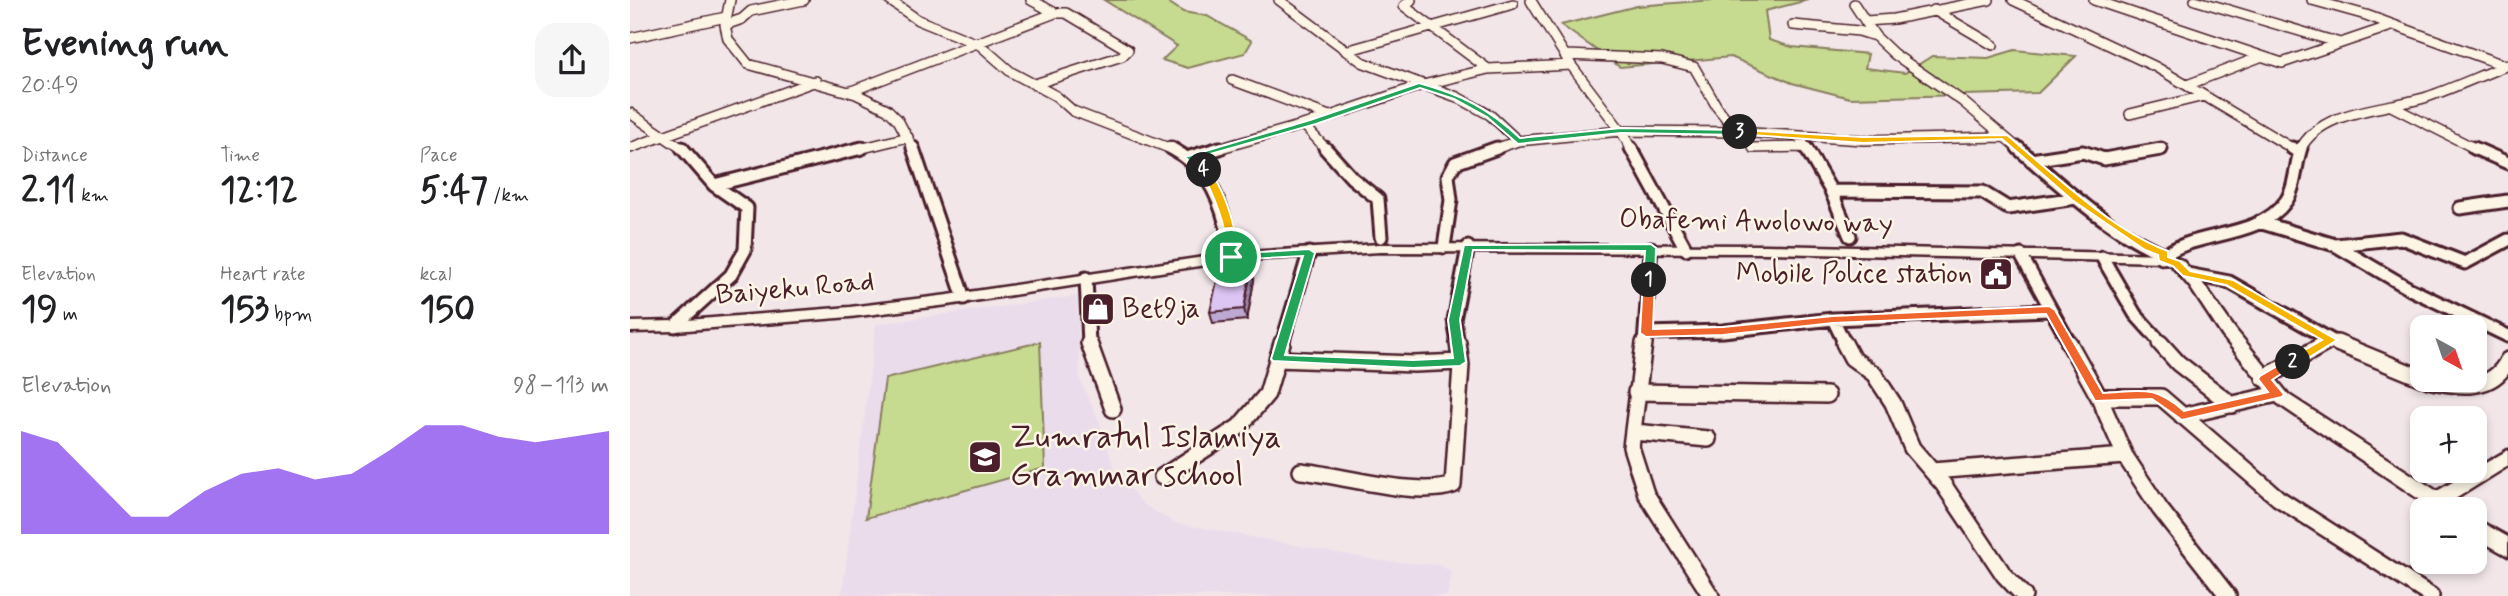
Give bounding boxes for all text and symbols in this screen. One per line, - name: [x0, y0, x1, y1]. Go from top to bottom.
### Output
- text: Evening run: [21, 20, 228, 69]
- button: share: [535, 23, 609, 97]
- text: 20:49: [21, 71, 79, 101]
- pin: 3: [1722, 114, 1758, 150]
- text: 3: [1735, 119, 1744, 144]
- text: Distance: [21, 143, 88, 168]
- text: Time: [220, 143, 260, 168]
- text: Pace: [420, 143, 457, 168]
- pin: 4: [1186, 152, 1222, 188]
- text: 4: [1198, 157, 1209, 182]
- text: 2.11: [21, 168, 76, 214]
- text: 12:12: [220, 168, 298, 214]
- text: 5:47: [420, 168, 488, 214]
- text: km: [76, 183, 109, 208]
- text: /km: [488, 183, 529, 208]
- street label: Obafemi Awolowo way: [1619, 201, 1893, 243]
- pin: [1201, 227, 1261, 287]
- icon: arrive: [1212, 238, 1250, 276]
- public building icon: Mobile Police station: [1977, 255, 2015, 293]
- place label: Mobile Police station: [1736, 256, 1972, 293]
- text: Elevation: [21, 262, 96, 287]
- text: Heart rate: [220, 262, 306, 287]
- text: kcal: [420, 262, 452, 287]
- pin: 1: [1632, 262, 1666, 298]
- street label: Baiyeku Road: [714, 264, 876, 314]
- text: 1: [1644, 267, 1653, 292]
- text: 19: [21, 287, 58, 333]
- text: 153: [220, 287, 269, 333]
- text: 150: [420, 287, 475, 333]
- shop icon: Bet9ja: [1079, 290, 1117, 328]
- place label: Bet9ja: [1122, 291, 1200, 328]
- text: m: [58, 302, 78, 327]
- text: bpm: [269, 302, 312, 327]
- north arrow: [2410, 315, 2487, 392]
- map controls: [2410, 315, 2487, 574]
- pin: 2: [2276, 344, 2310, 380]
- text: 2: [2288, 349, 2297, 374]
- text: Elevation: [21, 371, 112, 401]
- text: 98–113 m: [513, 371, 609, 401]
- button: +: [2410, 406, 2487, 483]
- place label: Zumratul Islamiya Grammar school: [1010, 416, 1282, 498]
- school or university icon: Zumratul Islamiya Grammar school: [966, 438, 1004, 476]
- button: −: [2410, 497, 2487, 574]

